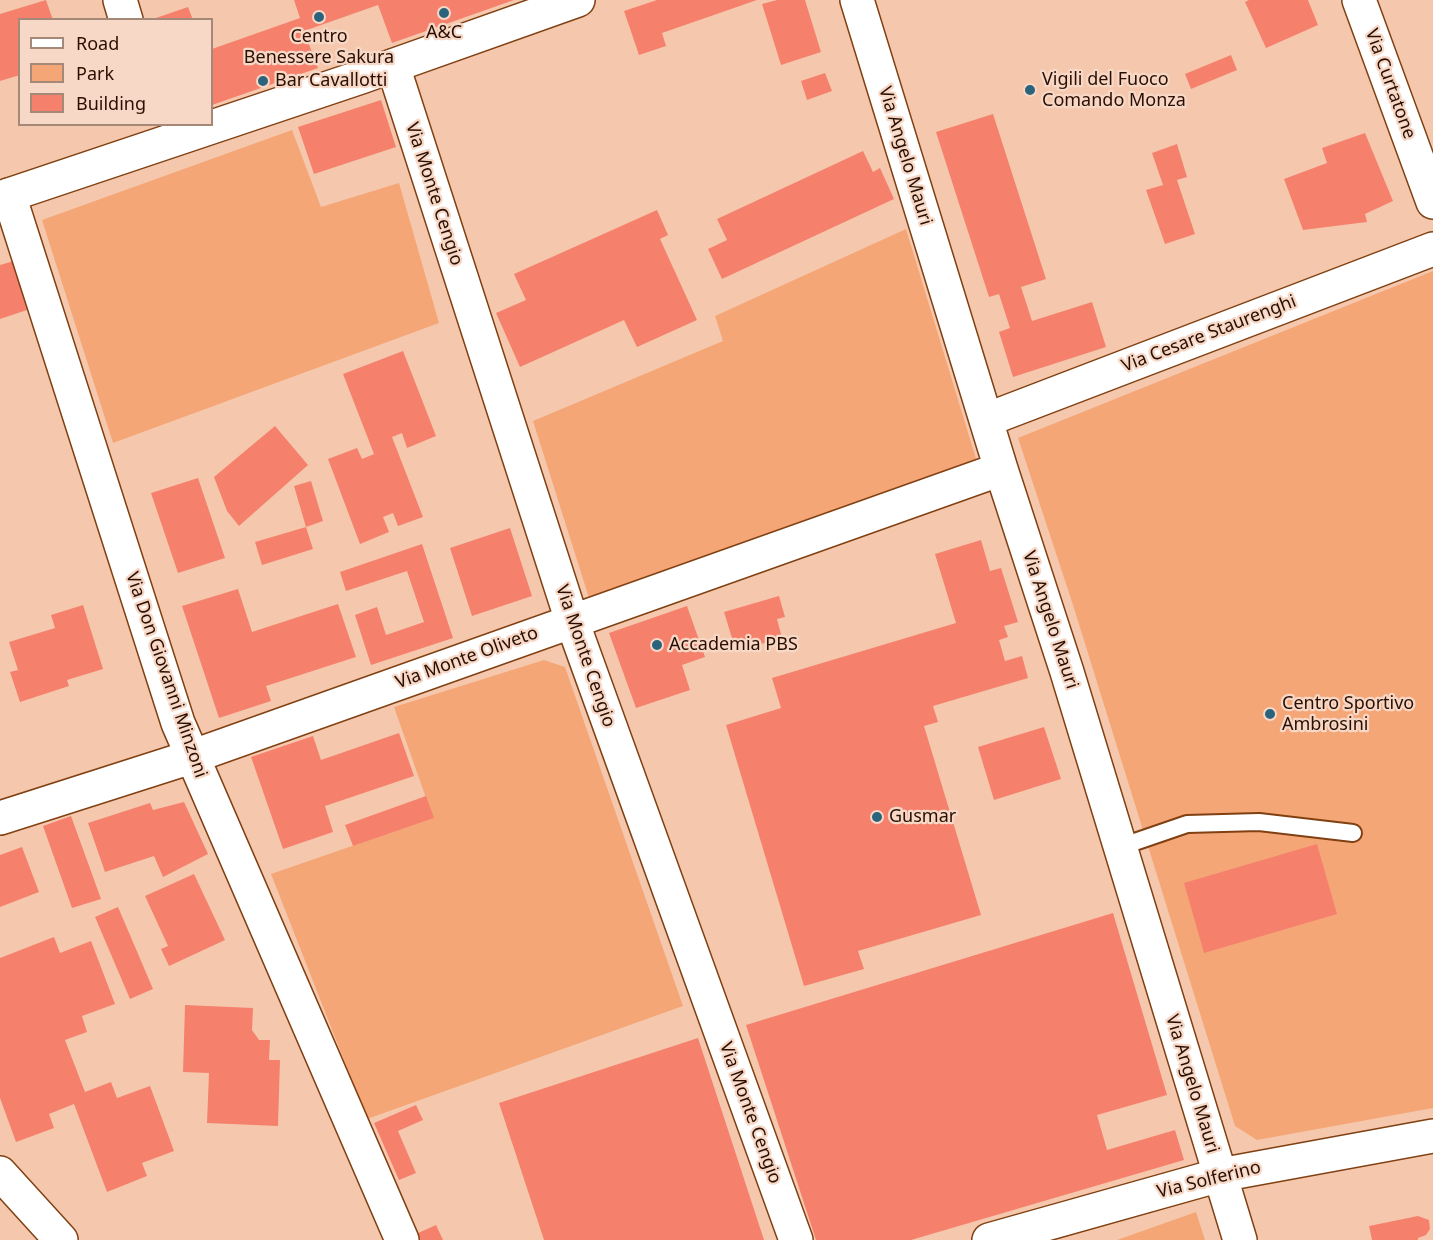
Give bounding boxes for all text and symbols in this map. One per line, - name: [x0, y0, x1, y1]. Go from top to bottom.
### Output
- marker: A&C: [437, 6, 451, 20]
- marker: Centro Benessere Sakura: [312, 10, 326, 24]
- legend: [18, 18, 213, 126]
- place label: A&C: [426, 22, 462, 44]
- place label: Centro Benessere Sakura: [244, 26, 394, 68]
- street label: Via Curtatone: [1360, 26, 1420, 142]
- text: Road: [76, 31, 119, 55]
- text: Park: [76, 61, 114, 85]
- place label: Vigili del Fuoco Comando Monza: [1042, 69, 1186, 112]
- place label: Bar Cavallotti: [275, 70, 387, 92]
- marker: Bar Cavallotti: [256, 74, 270, 88]
- marker: Vigili del Fuoco Comando Monza: [1023, 83, 1037, 97]
- street label: Via Angelo Mauri: [874, 84, 936, 228]
- text: Building: [76, 91, 146, 115]
- street label: Via Monte Cengio: [401, 120, 467, 268]
- street label: Via Cesare Staurenghi: [1119, 291, 1299, 377]
- street label: Via Angelo Mauri: [1017, 548, 1083, 692]
- street label: Via Don Giovanni Minzoni: [121, 569, 211, 781]
- street label: Via Monte Cengio: [551, 582, 619, 730]
- street label: Via Monte Oliveto: [393, 622, 541, 694]
- place label: Accademia PBS: [669, 634, 798, 656]
- marker: Accademia PBS: [650, 638, 664, 652]
- place label: Centro Sportivo Ambrosini: [1282, 693, 1414, 736]
- marker: Centro Sportivo Ambrosini: [1263, 707, 1277, 721]
- place label: Gusmar: [889, 806, 956, 828]
- marker: Gusmar: [870, 810, 884, 824]
- street label: Via Angelo Mauri: [1161, 1012, 1223, 1156]
- street label: Via Monte Cengio: [714, 1039, 786, 1187]
- street label: Via Solferino: [1155, 1157, 1263, 1203]

